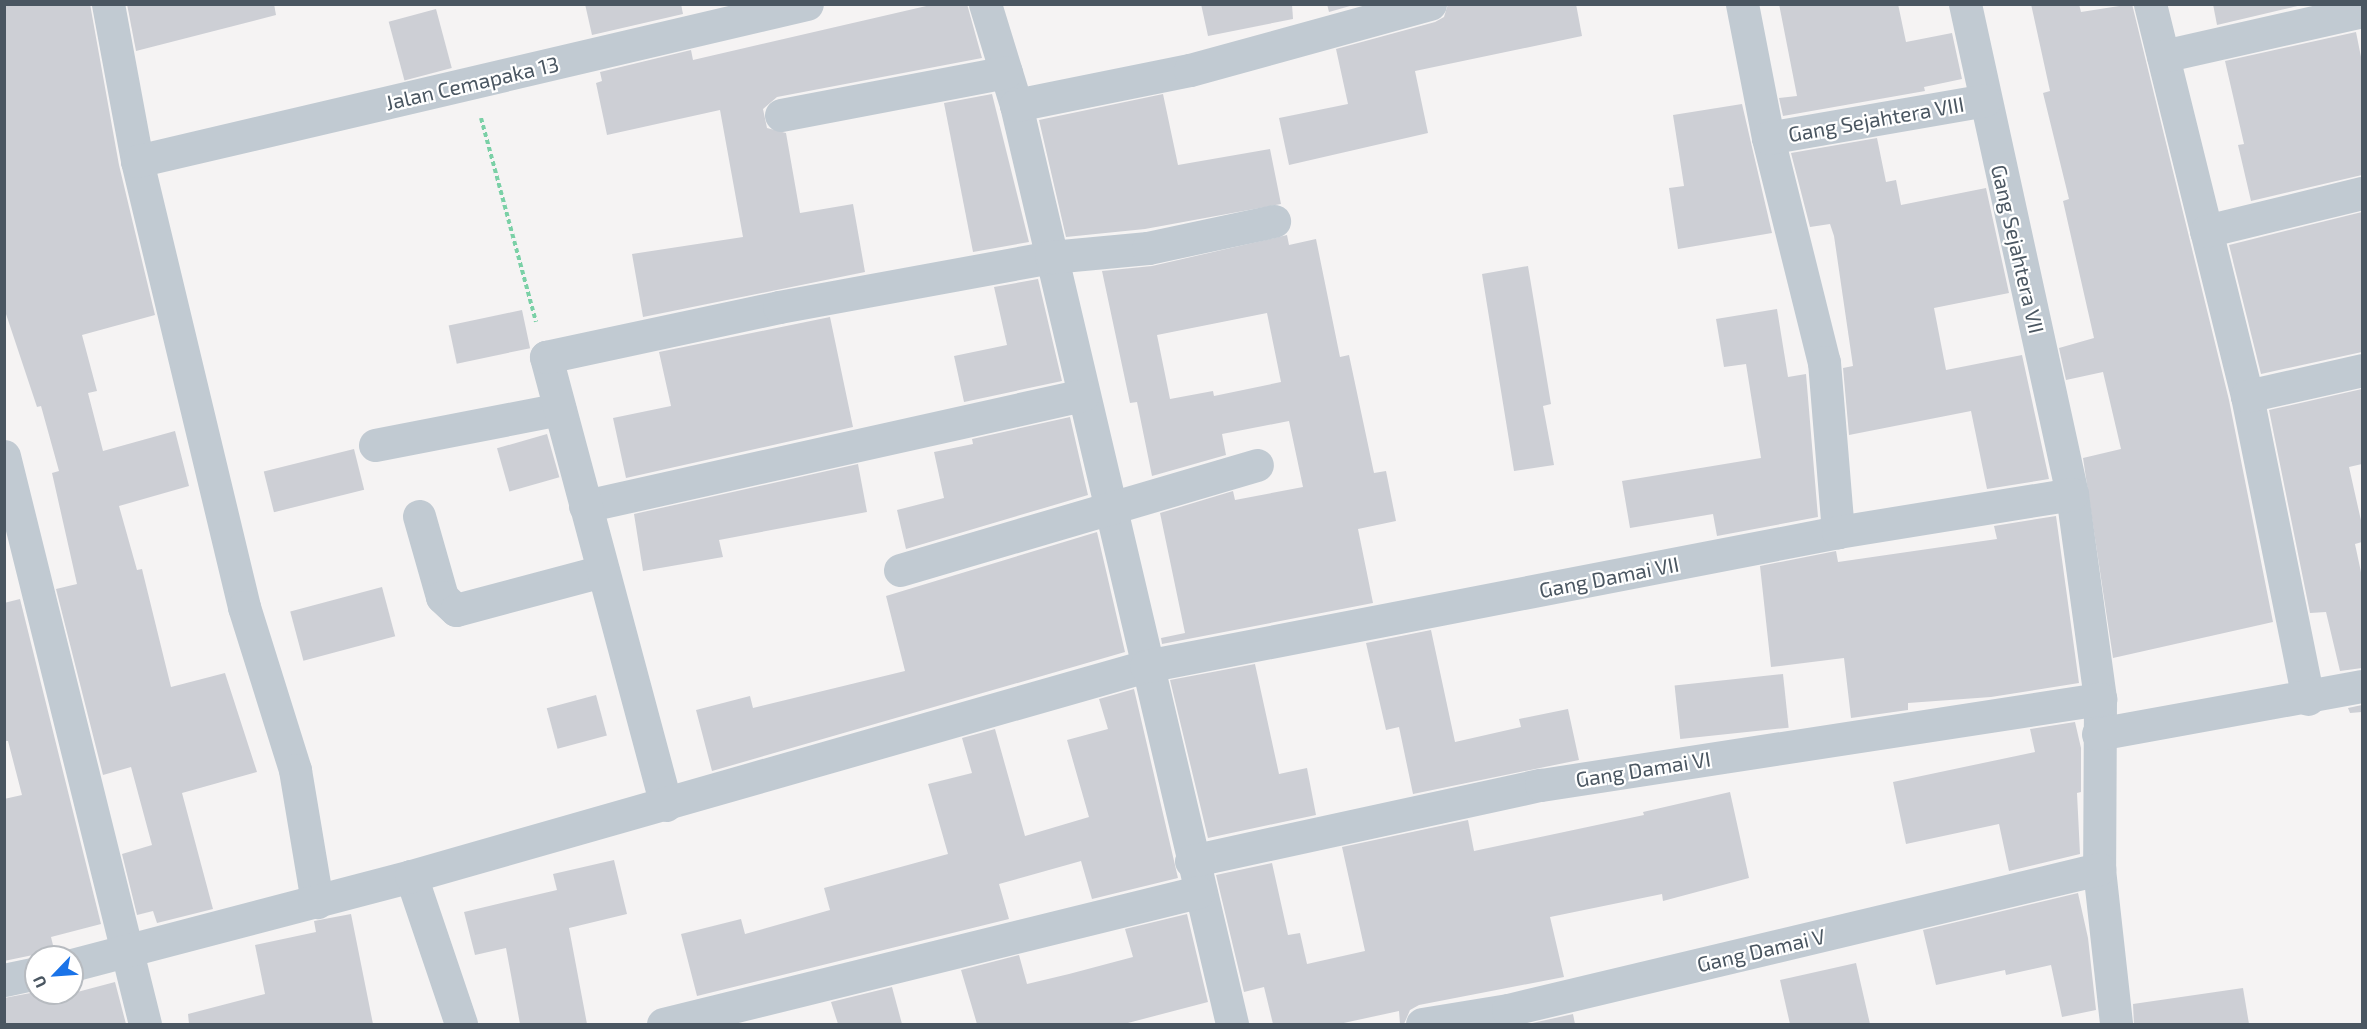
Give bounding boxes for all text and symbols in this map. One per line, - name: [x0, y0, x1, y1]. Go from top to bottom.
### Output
- street label: Jalan Cemapaka 13: [383, 51, 561, 115]
- street label: Gang Sejahtera VIII: [1786, 91, 1966, 147]
- street label: Gang Sejahtera VII: [1986, 162, 2050, 336]
- street label: Gang Damai VII: [1537, 551, 1681, 603]
- street label: Gang Damai VI: [1573, 746, 1713, 792]
- street label: Gang Damai V: [1694, 923, 1828, 977]
- north arrow: [24, 945, 84, 1005]
- text: U: [28, 973, 50, 991]

